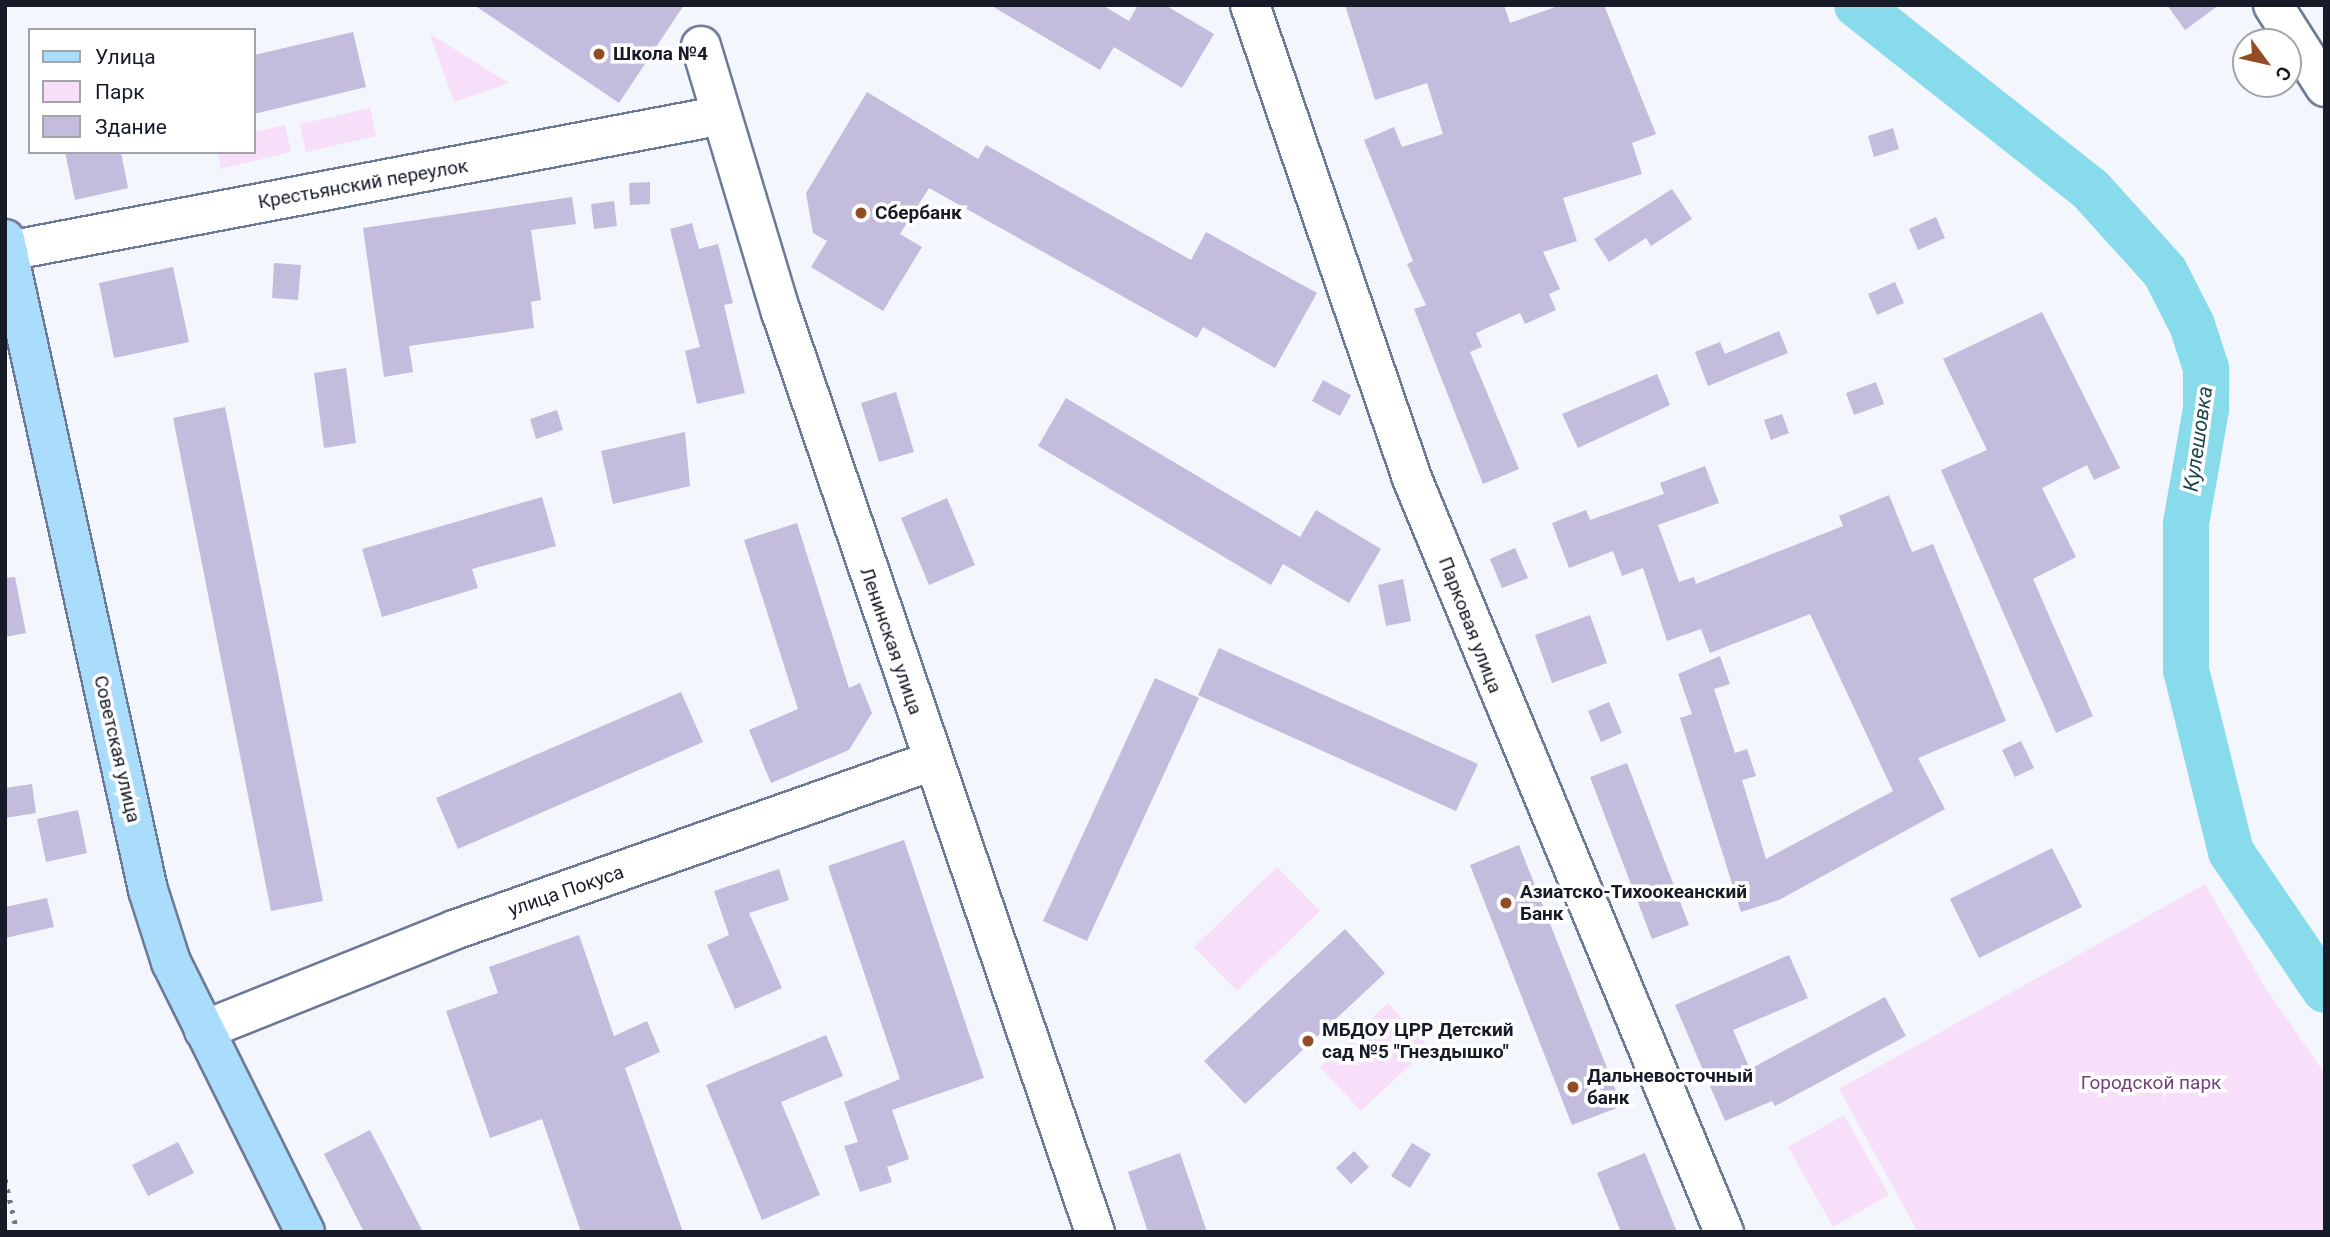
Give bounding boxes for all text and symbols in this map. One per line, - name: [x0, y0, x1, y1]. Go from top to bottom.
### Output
- legend: [28, 28, 256, 154]
- north arrow: [2232, 28, 2302, 98]
- place label: Школа №4: [613, 43, 708, 65]
- text: Улица: [95, 45, 156, 69]
- marker: Школа №4: [591, 46, 607, 62]
- text: С: [2270, 62, 2296, 85]
- text: Парк: [95, 80, 145, 104]
- text: Здание: [95, 115, 167, 139]
- street label: Крестьянский переулок: [256, 154, 470, 214]
- place label: Сбербанк: [875, 202, 962, 224]
- marker: Сбербанк: [853, 205, 869, 221]
- water label: Кулешовка: [2178, 385, 2218, 493]
- street label: Парковая улица: [1434, 554, 1506, 696]
- street label: Ленинская улица: [855, 564, 927, 718]
- street label: Советская улица: [89, 673, 145, 825]
- street label: улица Покуса: [505, 861, 627, 921]
- place label: Азиатско-Тихоокеанский Банк: [1520, 881, 1747, 925]
- marker: Азиатско-Тихоокеанский Банк: [1498, 895, 1514, 911]
- place label: МБДОУ ЦРР Детский сад №5 "Гнездышко": [1322, 1019, 1513, 1063]
- marker: МБДОУ ЦРР Детский сад №5 "Гнездышко": [1300, 1033, 1316, 1049]
- place label: Дальневосточный банк: [1587, 1065, 1753, 1109]
- park label: Городской парк: [2081, 1072, 2221, 1094]
- marker: Дальневосточный банк: [1565, 1079, 1581, 1095]

